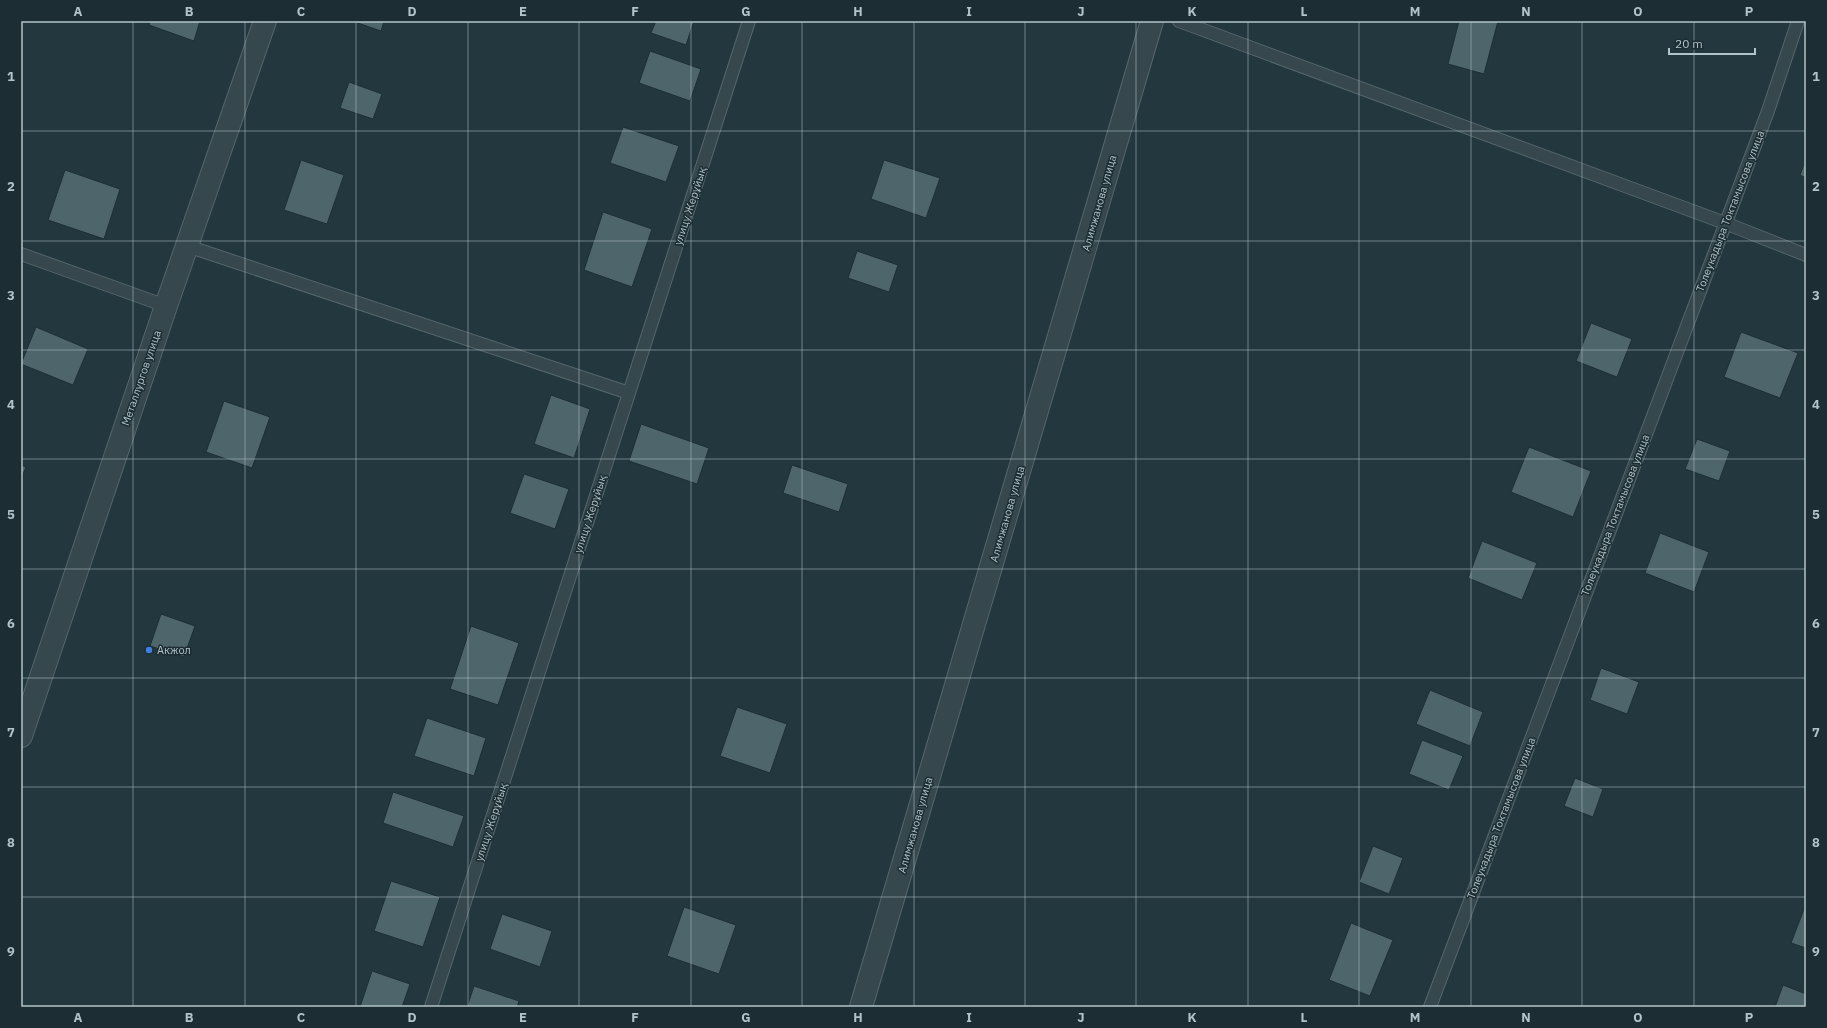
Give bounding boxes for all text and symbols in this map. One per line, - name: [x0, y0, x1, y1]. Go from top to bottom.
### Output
- text: A: [74, 3, 83, 20]
- text: B: [185, 3, 194, 20]
- text: C: [297, 3, 306, 20]
- text: D: [407, 3, 417, 20]
- text: E: [519, 3, 527, 20]
- text: F: [631, 3, 639, 20]
- text: G: [741, 3, 751, 20]
- text: H: [853, 3, 863, 20]
- text: I: [966, 3, 972, 20]
- text: J: [1077, 3, 1085, 20]
- text: K: [1187, 3, 1197, 20]
- text: L: [1301, 3, 1308, 20]
- text: M: [1410, 3, 1420, 20]
- text: N: [1521, 3, 1531, 20]
- text: O: [1633, 3, 1643, 20]
- text: P: [1745, 3, 1754, 20]
- scale bar: [1669, 30, 1755, 56]
- text: 20 m: [1675, 36, 1703, 51]
- text: 1: [7, 68, 15, 85]
- text: 1: [1812, 68, 1820, 85]
- street label: Толеукадыра Токтамысова улица: [1693, 128, 1767, 294]
- street label: Алимжанова улица: [1079, 153, 1119, 253]
- street label: улицу Жерұйық: [671, 165, 709, 247]
- text: 2: [7, 178, 15, 195]
- text: 2: [1812, 178, 1820, 195]
- text: 3: [7, 287, 15, 304]
- text: 3: [1812, 287, 1820, 304]
- street label: Металлургов улица: [118, 328, 164, 428]
- text: 4: [7, 396, 15, 413]
- text: 4: [1812, 396, 1820, 413]
- street label: Толеукадыра Токтамысова улица: [1578, 432, 1652, 598]
- street label: Алимжанова улица: [987, 464, 1027, 564]
- street label: улицу Жерұйық: [571, 473, 609, 555]
- text: 5: [7, 506, 15, 523]
- text: 5: [1812, 506, 1820, 523]
- text: 6: [7, 615, 15, 632]
- text: 6: [1812, 615, 1820, 632]
- place label: Акжол: [157, 643, 191, 657]
- marker: Акжол: [144, 645, 154, 655]
- text: 7: [7, 724, 15, 741]
- text: 7: [1812, 724, 1820, 741]
- street label: Толеукадыра Токтамысова улица: [1464, 735, 1538, 901]
- street label: Алимжанова улица: [895, 775, 935, 875]
- street label: улицу Жерұйық: [472, 781, 510, 863]
- text: 8: [7, 834, 15, 851]
- text: 8: [1812, 834, 1820, 851]
- text: 9: [7, 943, 15, 960]
- text: 9: [1812, 943, 1820, 960]
- text: A: [74, 1009, 83, 1026]
- text: B: [185, 1009, 194, 1026]
- text: C: [297, 1009, 306, 1026]
- text: D: [407, 1009, 417, 1026]
- text: E: [519, 1009, 527, 1026]
- text: F: [631, 1009, 639, 1026]
- text: G: [741, 1009, 751, 1026]
- text: H: [853, 1009, 863, 1026]
- text: I: [966, 1009, 972, 1026]
- text: J: [1077, 1009, 1085, 1026]
- text: K: [1187, 1009, 1197, 1026]
- text: L: [1301, 1009, 1308, 1026]
- text: M: [1410, 1009, 1420, 1026]
- text: N: [1521, 1009, 1531, 1026]
- text: O: [1633, 1009, 1643, 1026]
- text: P: [1745, 1009, 1754, 1026]

